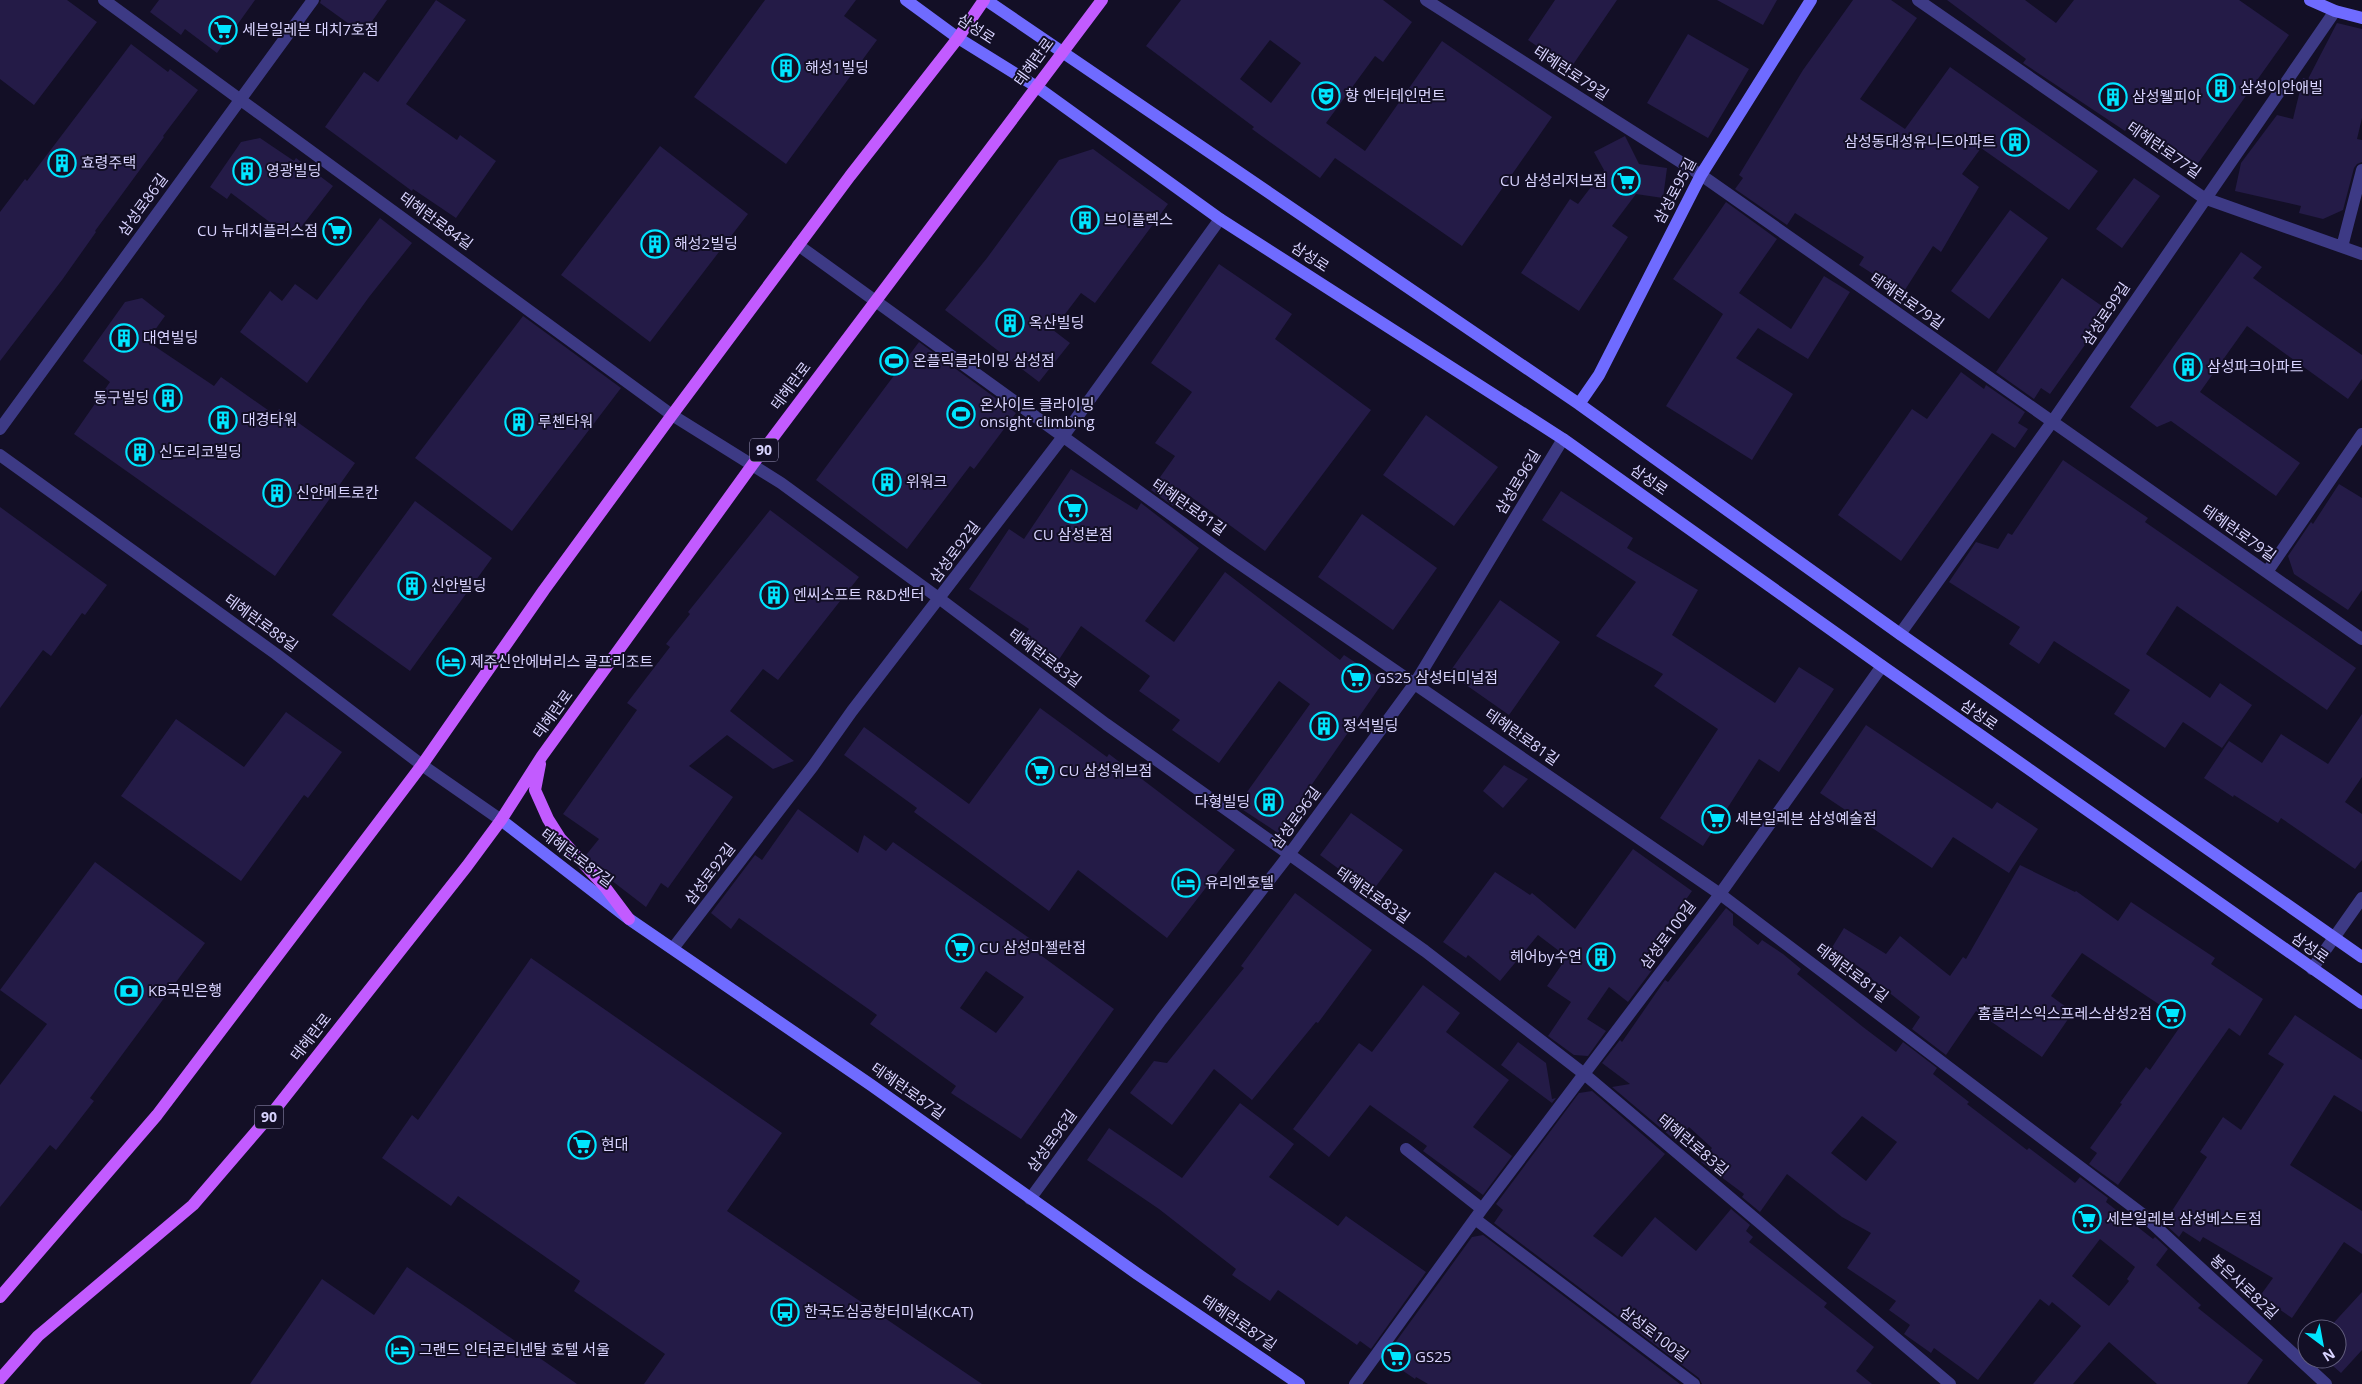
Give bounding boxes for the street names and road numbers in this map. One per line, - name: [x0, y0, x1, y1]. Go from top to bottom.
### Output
- street label: 삼성로: [954, 8, 999, 48]
- street label: 테헤란로: [1009, 33, 1058, 90]
- street label: 테헤란로79길: [1530, 40, 1613, 104]
- street label: 테헤란로77길: [2124, 116, 2206, 182]
- street label: 삼성로95길: [1648, 154, 1700, 227]
- street label: 삼성로86길: [113, 169, 172, 240]
- street label: 테헤란로84길: [396, 187, 477, 254]
- street label: 삼성로: [1288, 236, 1333, 276]
- street label: 테헤란로79길: [1867, 267, 1949, 333]
- street label: 삼성로99길: [2077, 278, 2134, 349]
- street label: 테헤란로: [766, 357, 815, 413]
- road number: 90: [750, 438, 778, 462]
- street label: 삼성로96길: [1490, 445, 1544, 518]
- street label: 삼성로: [1627, 459, 1672, 499]
- street label: 테헤란로81길: [1149, 473, 1231, 539]
- street label: 테헤란로79길: [2199, 499, 2281, 565]
- street label: 삼성로92길: [924, 516, 984, 586]
- street label: 테헤란로88길: [221, 589, 302, 656]
- street label: 테헤란로83길: [1005, 623, 1086, 691]
- street label: 테헤란로: [528, 685, 577, 742]
- street label: 삼성로: [1957, 694, 2002, 734]
- street label: 테헤란로81길: [1482, 703, 1564, 769]
- street label: 삼성로96길: [1266, 782, 1325, 853]
- street label: 테헤란로87길: [537, 823, 618, 891]
- street label: 삼성로92길: [679, 838, 739, 908]
- street label: 테헤란로83길: [1333, 861, 1415, 927]
- street label: 삼성로100길: [1635, 896, 1700, 973]
- street label: 삼성로: [2288, 927, 2333, 967]
- street label: 테헤란로81길: [1812, 938, 1893, 1006]
- street label: 테헤란로: [285, 1008, 335, 1064]
- street label: 테헤란로87길: [868, 1057, 950, 1123]
- street label: 삼성로96길: [1022, 1105, 1081, 1176]
- road number: 90: [255, 1106, 283, 1128]
- street label: 테헤란로83길: [1654, 1109, 1733, 1180]
- street label: 봉은사로82길: [2206, 1250, 2283, 1323]
- street label: 테헤란로87길: [1198, 1290, 1281, 1355]
- street label: 삼성로100길: [1616, 1301, 1693, 1366]

